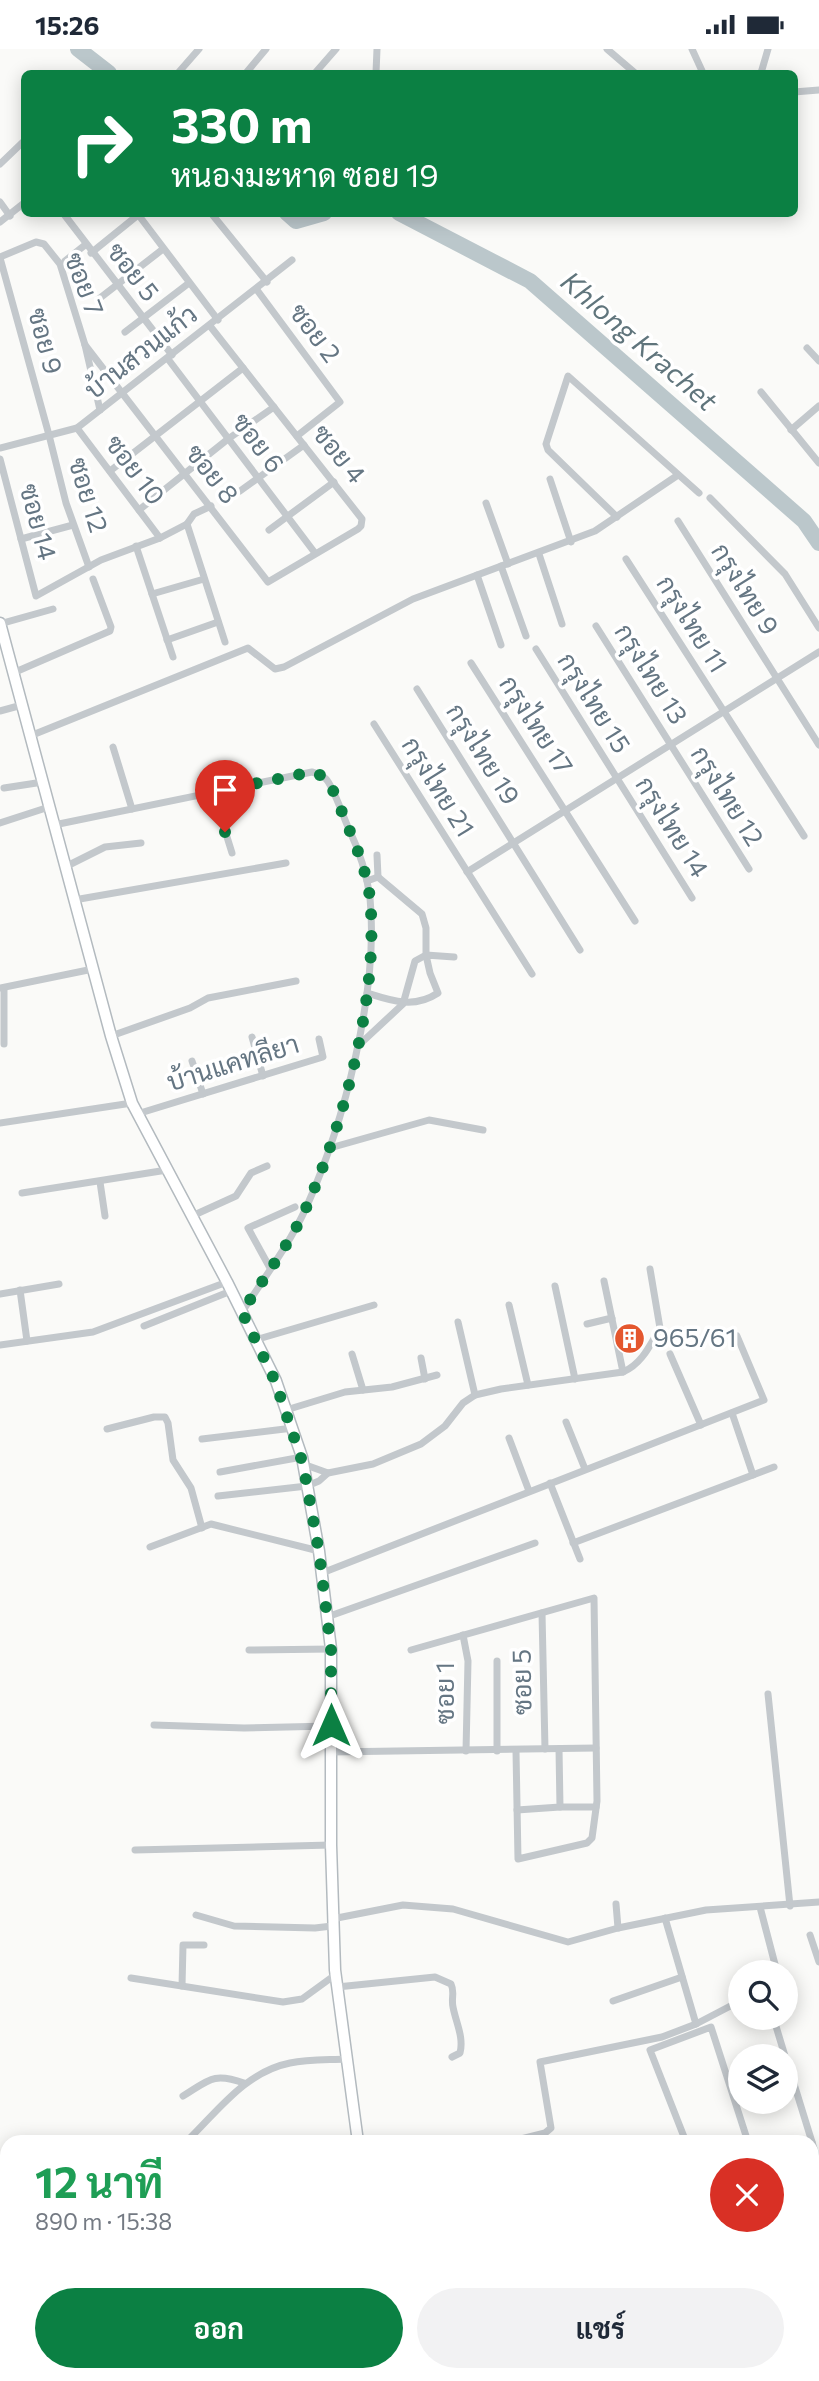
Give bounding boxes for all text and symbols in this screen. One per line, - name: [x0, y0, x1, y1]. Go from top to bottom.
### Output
- text: 15:26: [35, 9, 99, 40]
- text: 330 m: [171, 93, 312, 153]
- icon: right: [56, 98, 147, 189]
- text: หนองมะหาด ซอย 19: [171, 154, 439, 194]
- street label: ซอย 5: [102, 235, 167, 307]
- street label: ซอย 7: [59, 248, 111, 319]
- water label: Khlong Krachet: [555, 263, 725, 418]
- street label: บ้านสวนแก้ว: [78, 297, 203, 404]
- street label: ซอย 2: [284, 297, 348, 368]
- street label: ซอย 9: [23, 304, 70, 377]
- street label: ซอย 6: [227, 406, 292, 478]
- street label: ซอย 4: [307, 417, 373, 489]
- street label: ซอย 10: [100, 428, 172, 510]
- street label: ซอย 8: [180, 437, 246, 509]
- street label: ซอย 12: [63, 453, 115, 536]
- street label: ซอย 14: [14, 480, 64, 563]
- street label: กรุงไทย 9: [703, 537, 787, 642]
- street label: กรุงไทย 11: [648, 569, 735, 680]
- street label: กรุงไทย 13: [606, 617, 695, 731]
- street label: กรุงไทย 15: [549, 646, 638, 760]
- street label: กรุงไทย 17: [491, 669, 581, 781]
- street label: กรุงไทย 19: [438, 697, 527, 812]
- street label: กรุงไทย 21: [393, 731, 482, 844]
- street label: กรุงไทย 12: [682, 740, 771, 853]
- pin: [195, 760, 255, 832]
- street label: กรุงไทย 14: [627, 770, 716, 885]
- icon: arrive: [206, 771, 244, 809]
- street label: บ้านแคทลียา: [163, 1027, 302, 1096]
- building icon: 965/61: [613, 1321, 647, 1355]
- place label: 965/61: [653, 1321, 737, 1352]
- street label: ซอย 5: [504, 1649, 537, 1715]
- street label: ซอย 1: [428, 1662, 459, 1724]
- position arrow: [294, 1688, 368, 1762]
- map controls: [728, 1960, 798, 2114]
- button: search: [728, 1960, 798, 2030]
- button: layers: [728, 2044, 798, 2114]
- text: 12 นาที: [35, 2155, 163, 2207]
- button: close: [710, 2158, 784, 2232]
- text: 890 m · 15:38: [35, 2207, 172, 2235]
- button: ออก: [35, 2288, 403, 2368]
- button: แชร์: [417, 2288, 784, 2368]

